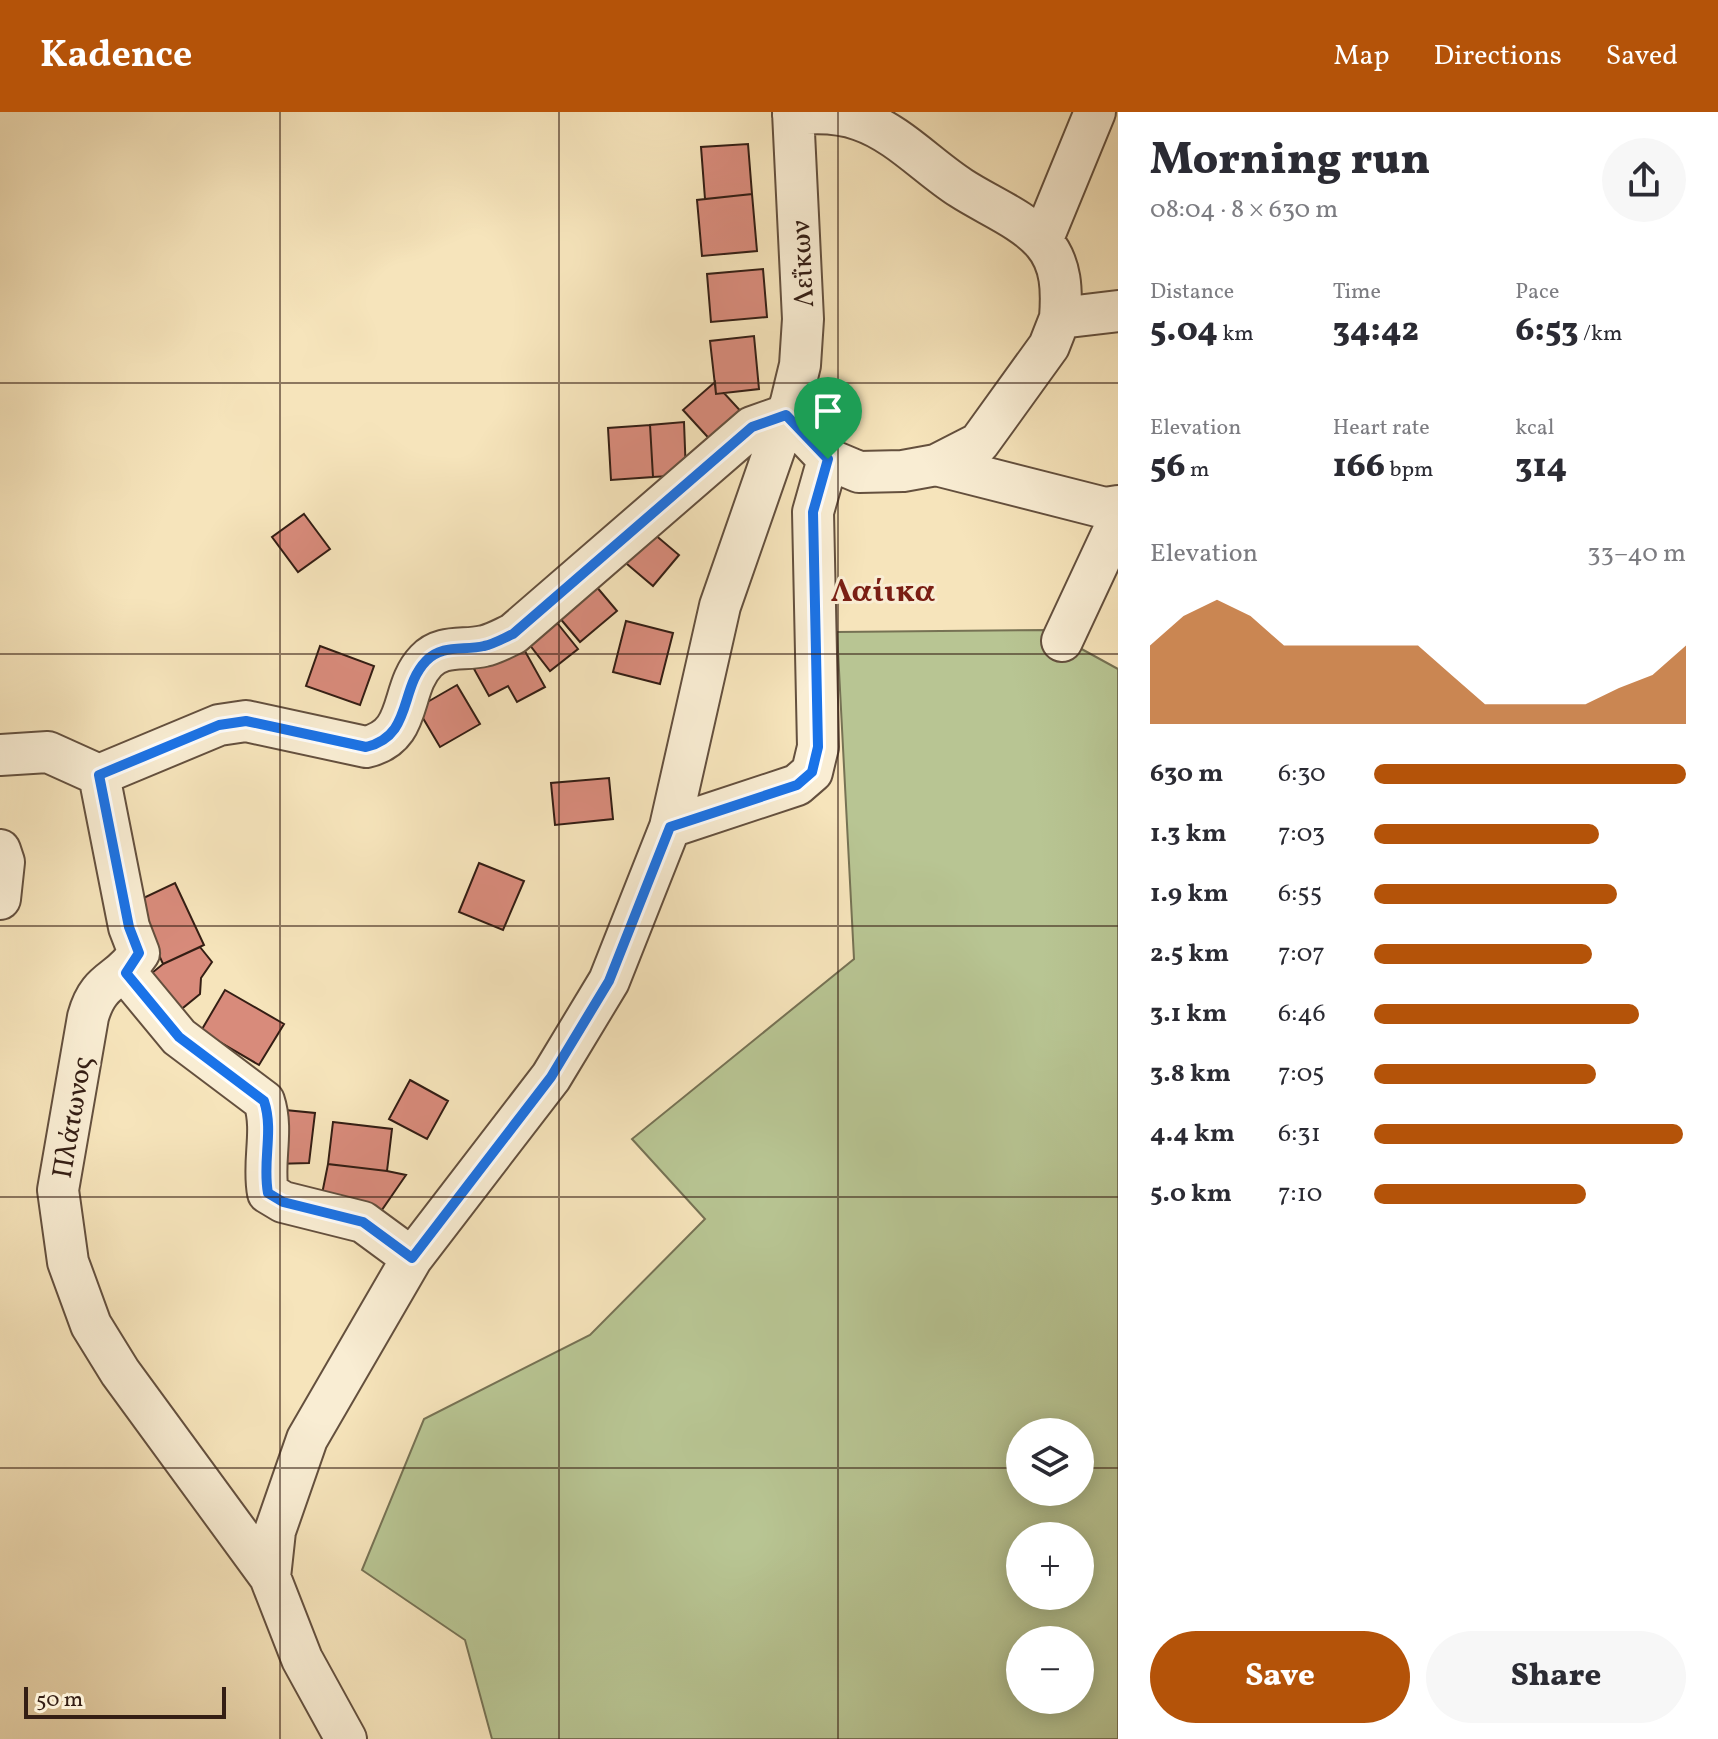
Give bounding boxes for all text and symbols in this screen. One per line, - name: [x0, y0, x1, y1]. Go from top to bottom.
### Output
- text: Kadence: [40, 30, 192, 83]
- text: Map: [1334, 37, 1390, 76]
- text: Directions: [1434, 37, 1562, 76]
- text: Saved: [1606, 37, 1678, 76]
- text: Morning run: [1150, 131, 1430, 192]
- button: share: [1602, 138, 1686, 222]
- text: 08:04 · 8 × 630 m: [1150, 192, 1338, 228]
- street label: Λεΐκων: [782, 219, 825, 308]
- text: Distance: [1150, 277, 1234, 308]
- text: Time: [1333, 277, 1381, 308]
- text: Pace: [1515, 277, 1559, 308]
- text: 5.04: [1150, 308, 1218, 355]
- text: 34:42: [1333, 308, 1419, 355]
- text: 6:53: [1515, 308, 1579, 355]
- text: km: [1218, 319, 1254, 350]
- text: /km: [1579, 319, 1623, 350]
- pin: [794, 377, 862, 459]
- icon: arrive: [806, 389, 850, 433]
- text: Elevation: [1150, 413, 1241, 444]
- text: Heart rate: [1333, 413, 1430, 444]
- text: kcal: [1515, 413, 1554, 444]
- text: 56: [1150, 444, 1186, 491]
- text: 166: [1333, 444, 1385, 491]
- text: 314: [1515, 444, 1567, 491]
- text: m: [1186, 455, 1210, 486]
- text: bpm: [1385, 455, 1434, 486]
- text: Elevation: [1150, 536, 1258, 572]
- text: 33–40 m: [1587, 536, 1686, 572]
- district label: Λαίικα: [831, 571, 935, 615]
- text: 630 m: [1150, 756, 1223, 792]
- text: 6:30: [1278, 756, 1326, 792]
- text: 1.3 km: [1150, 816, 1227, 852]
- text: 7:03: [1278, 816, 1325, 852]
- text: 1.9 km: [1150, 876, 1228, 912]
- text: 6:55: [1278, 876, 1322, 912]
- text: 2.5 km: [1150, 936, 1229, 972]
- text: 7:07: [1278, 936, 1325, 972]
- text: 3.1 km: [1150, 996, 1227, 1032]
- text: 6:46: [1278, 996, 1326, 1032]
- street label: Πλάτωνος: [44, 1053, 103, 1182]
- text: 3.8 km: [1150, 1056, 1231, 1092]
- text: 7:05: [1278, 1056, 1325, 1092]
- text: 4.4 km: [1150, 1116, 1235, 1152]
- text: 6:31: [1278, 1116, 1321, 1152]
- text: 5.0 km: [1150, 1176, 1232, 1212]
- text: 7:10: [1278, 1176, 1322, 1212]
- map controls: [1006, 1418, 1094, 1714]
- button: layers: [1006, 1418, 1094, 1506]
- button: +: [1006, 1522, 1094, 1610]
- button: −: [1006, 1626, 1094, 1714]
- button: Save: [1150, 1631, 1410, 1723]
- button: Share: [1426, 1631, 1686, 1723]
- scale bar: [24, 1683, 226, 1719]
- text: 50 m: [36, 1685, 83, 1716]

